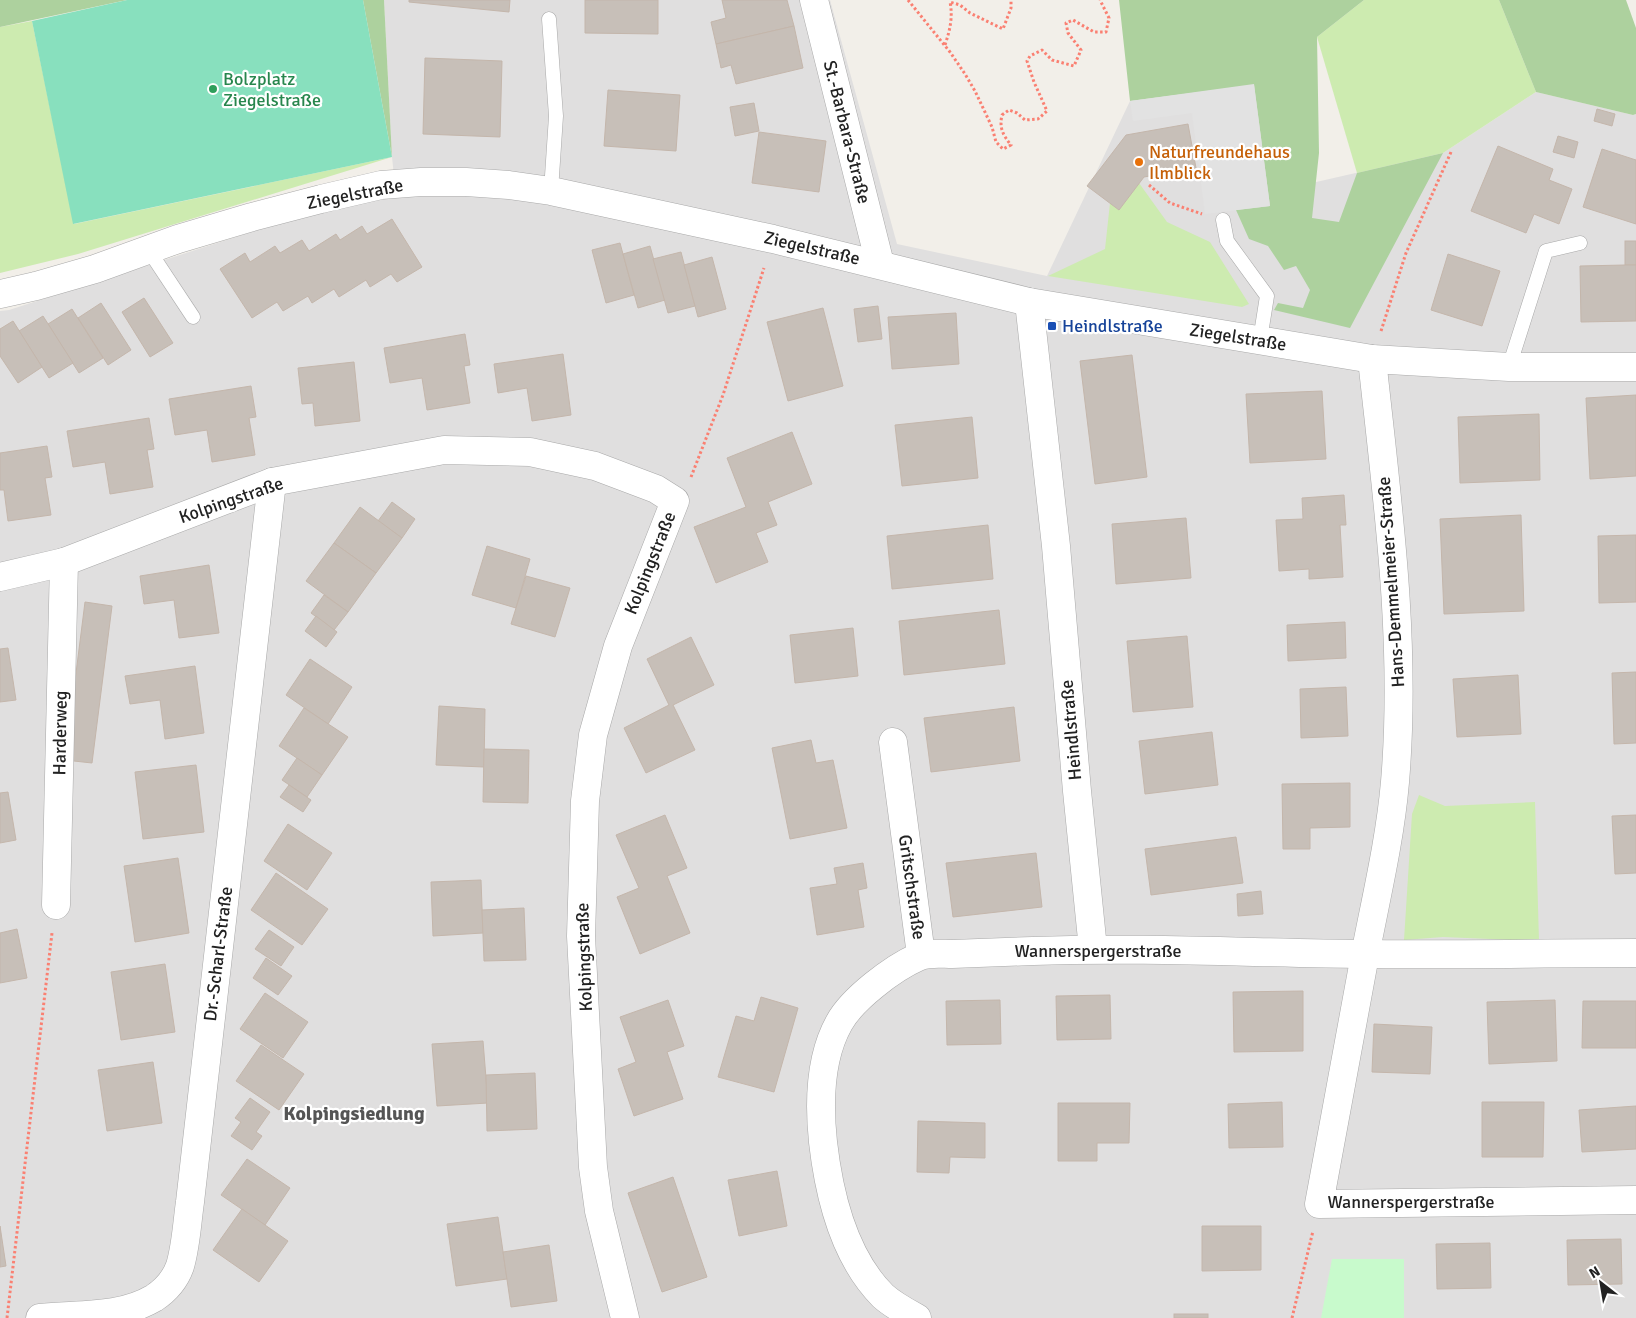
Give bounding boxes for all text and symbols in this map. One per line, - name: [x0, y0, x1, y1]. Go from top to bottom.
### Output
- street label: St.-Barbara-Straße: [819, 58, 875, 206]
- place label: Bolzplatz Ziegelstraße: [223, 68, 321, 111]
- marker: Bolzplatz Ziegelstraße: [207, 83, 219, 95]
- place label: Naturfreundehaus Ilmblick: [1149, 141, 1290, 184]
- marker: Naturfreundehaus Ilmblick: [1133, 156, 1145, 168]
- street label: Ziegelstraße: [305, 174, 405, 214]
- street label: Ziegelstraße: [762, 226, 862, 270]
- place label: Heindlstraße: [1062, 315, 1163, 337]
- street label: Ziegelstraße: [1188, 318, 1288, 356]
- marker: Heindlstraße: [1046, 320, 1058, 332]
- street label: Kolpingstraße: [176, 472, 286, 528]
- street label: Hans-Demmelmeier-Straße: [1373, 476, 1409, 688]
- street label: Kolpingstraße: [619, 508, 681, 618]
- street label: Heindlstraße: [1056, 679, 1086, 781]
- street label: Harderweg: [48, 691, 72, 775]
- street label: Gritschstraße: [894, 833, 930, 941]
- street label: Dr.-Scharl-Straße: [199, 885, 237, 1023]
- street label: Kolpingstraße: [571, 902, 597, 1012]
- street label: Wannerspergerstraße: [1014, 940, 1182, 962]
- district label: Kolpingsiedlung: [283, 1101, 425, 1126]
- street label: Wannerspergerstraße: [1327, 1191, 1495, 1213]
- north arrow: [1576, 1258, 1626, 1308]
- text: N: [1586, 1262, 1603, 1282]

